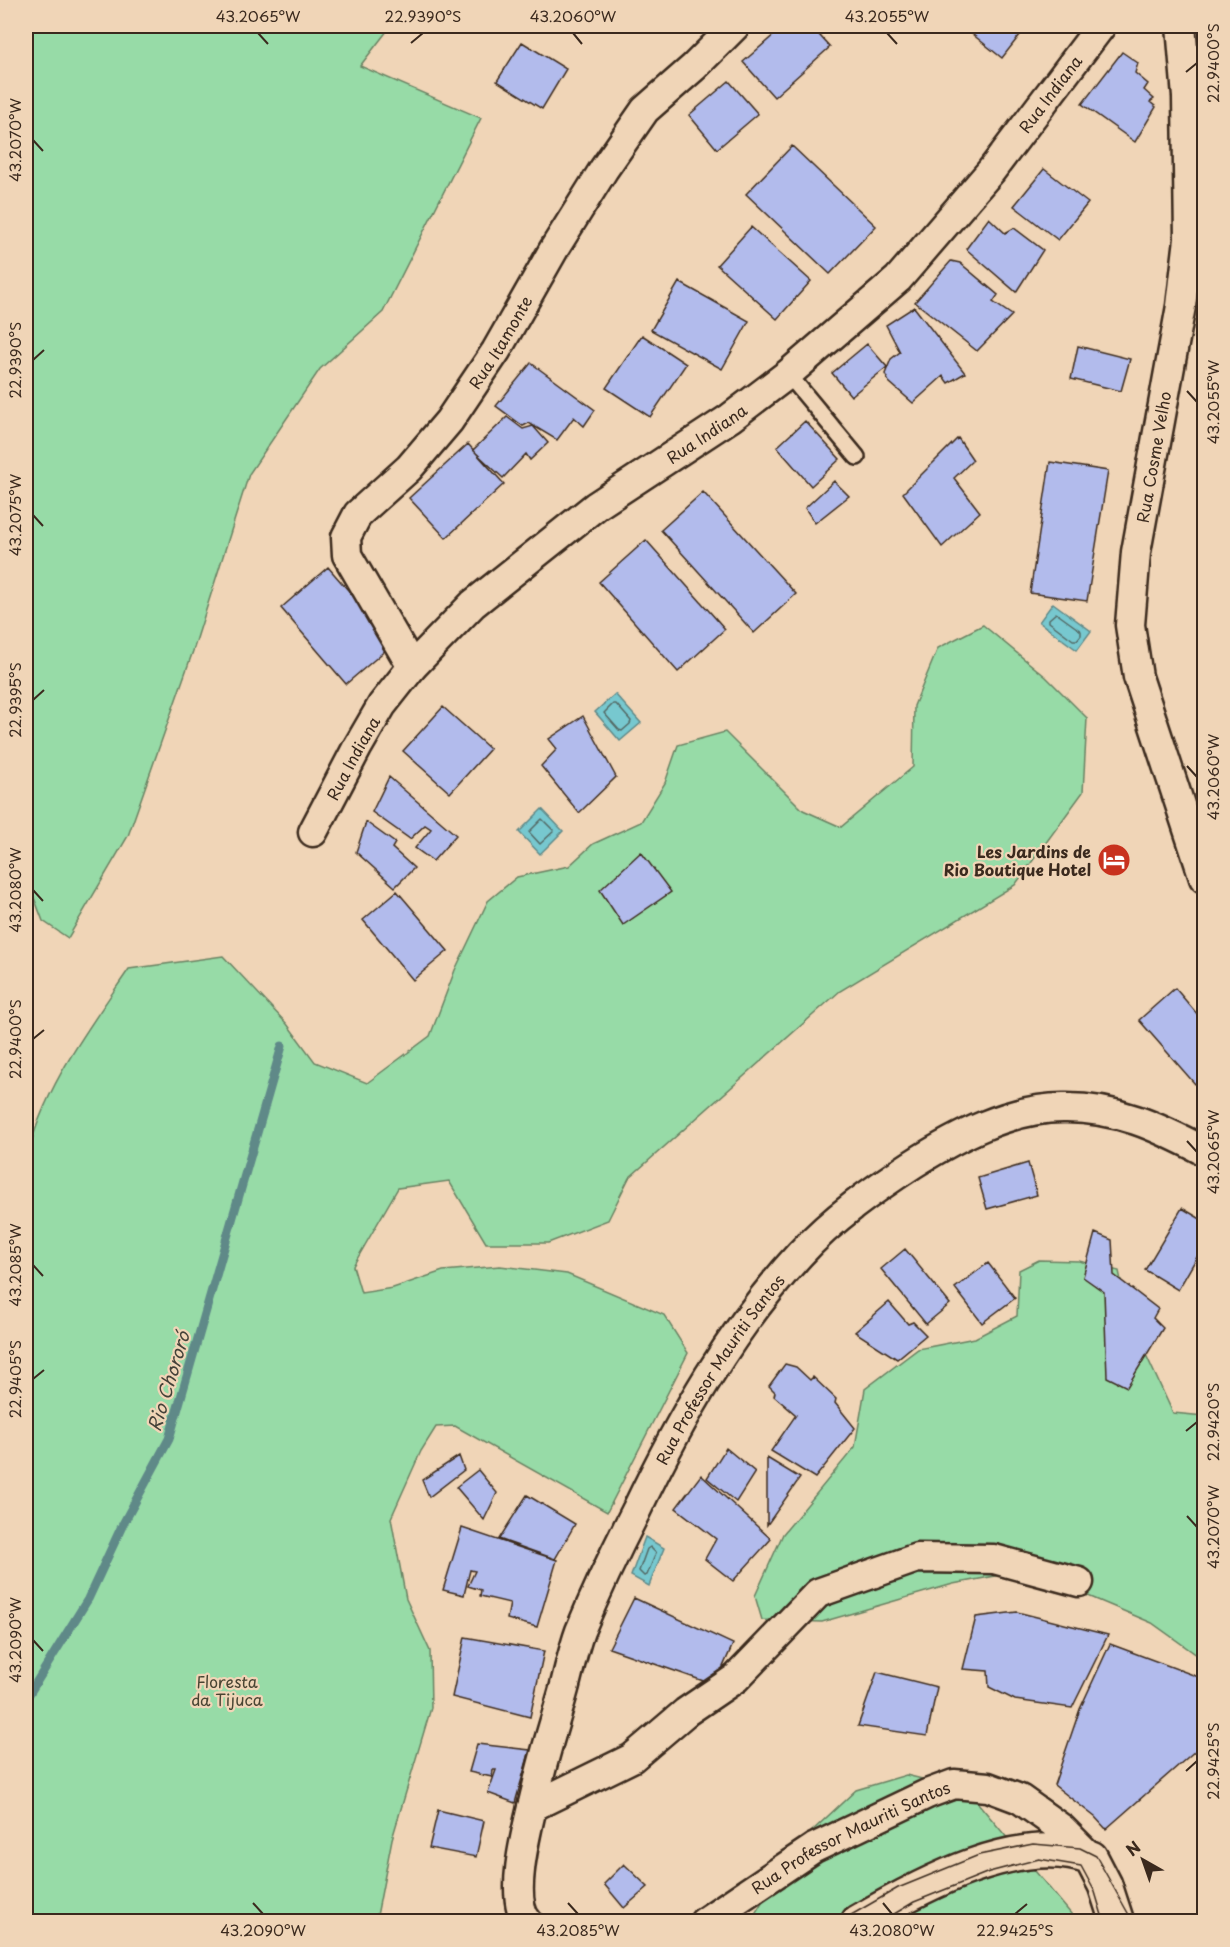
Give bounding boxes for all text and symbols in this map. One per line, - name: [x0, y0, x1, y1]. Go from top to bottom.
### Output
- text: 43.2065°W: [216, 4, 301, 27]
- text: 22.9390°S: [385, 4, 461, 27]
- text: 43.2060°W: [530, 4, 617, 27]
- text: 43.2055°W: [845, 4, 930, 27]
- text: 22.9400°S: [1201, 23, 1224, 103]
- street label: Rua Indiana: [1012, 50, 1087, 138]
- text: 43.2070°W: [3, 97, 26, 182]
- street label: Rua Itamonte: [462, 291, 537, 393]
- text: 22.9390°S: [3, 322, 26, 398]
- text: 43.2055°W: [1201, 359, 1224, 444]
- street label: Rua Cosme Velho: [1130, 389, 1176, 525]
- street label: Rua Indiana: [661, 398, 751, 469]
- text: 43.2075°W: [3, 473, 26, 556]
- text: 22.9395°S: [3, 662, 26, 738]
- street label: Rua Indiana: [320, 711, 385, 804]
- text: 43.2060°W: [1201, 733, 1224, 820]
- place label: Les Jardins de Rio Boutique Hotel: [944, 839, 1091, 881]
- hotel icon: Les Jardins de Rio Boutique Hotel: [1096, 842, 1132, 878]
- text: 43.2080°W: [3, 847, 26, 933]
- text: 22.9400°S: [3, 999, 26, 1079]
- text: 43.2065°W: [1201, 1109, 1224, 1194]
- text: 43.2085°W: [3, 1223, 26, 1307]
- street label: Rua Professor Mauriti Santos: [649, 1269, 790, 1469]
- water label: Rio Chororó: [140, 1326, 197, 1434]
- text: 22.9405°S: [3, 1340, 26, 1418]
- text: 22.9420°S: [1201, 1383, 1224, 1461]
- text: 43.2070°W: [1201, 1484, 1224, 1569]
- text: 43.2090°W: [3, 1597, 26, 1683]
- park label: Floresta da Tijuca: [191, 1669, 263, 1711]
- text: 22.9425°S: [1201, 1722, 1224, 1800]
- street label: Rua Professor Mauriti Santos: [746, 1775, 953, 1899]
- north arrow: [1113, 1830, 1173, 1890]
- text: N: [1120, 1834, 1145, 1861]
- text: 43.2090°W: [220, 1918, 306, 1941]
- text: 43.2085°W: [536, 1918, 620, 1941]
- text: 43.2080°W: [849, 1918, 935, 1941]
- text: 22.9425°S: [976, 1918, 1054, 1941]

